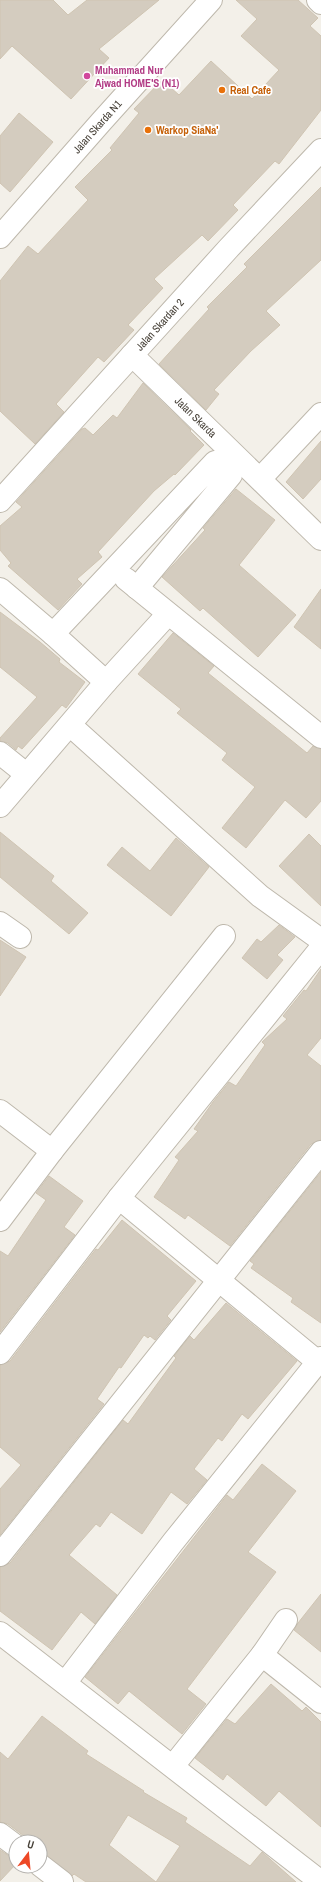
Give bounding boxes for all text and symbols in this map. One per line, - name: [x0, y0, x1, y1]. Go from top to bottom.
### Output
- place label: Muhammad Nur Ajwad HOME'S (N1): [95, 63, 179, 90]
- marker: Muhammad Nur Ajwad HOME'S (N1): [82, 71, 92, 81]
- place label: Real Cafe: [230, 83, 271, 97]
- marker: Real Cafe: [217, 85, 227, 95]
- street label: Jalan Skarda N1: [70, 97, 125, 156]
- place label: Warkop SiaNa': [156, 123, 218, 137]
- marker: Warkop SiaNa': [143, 125, 153, 135]
- street label: Jalan Skardan 2: [133, 296, 187, 353]
- street label: Jalan Skarda: [172, 394, 220, 441]
- north arrow: [8, 1834, 48, 1874]
- text: U: [26, 1837, 36, 1852]

